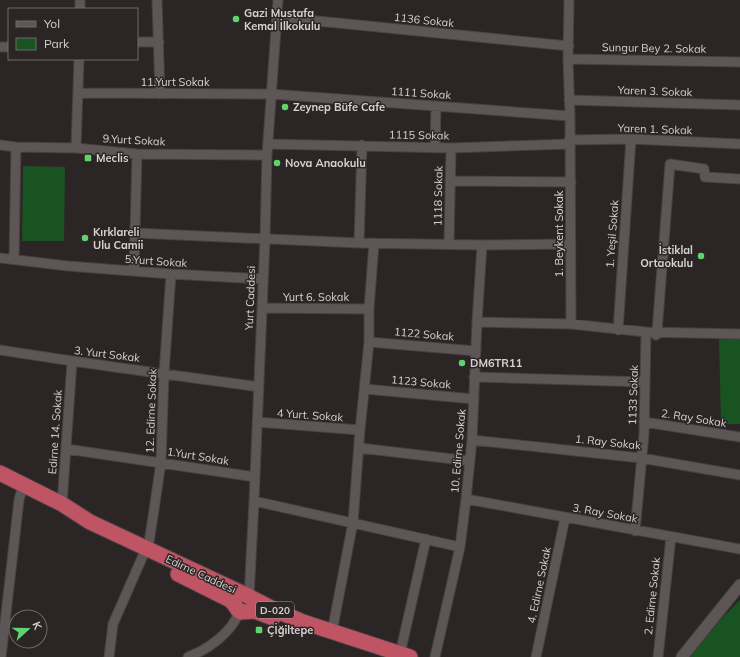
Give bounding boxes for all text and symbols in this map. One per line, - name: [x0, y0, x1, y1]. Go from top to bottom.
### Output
- place label: Gazi Mustafa Kemal İlkokulu: [244, 6, 320, 33]
- legend: [8, 8, 138, 60]
- street label: 1136 Sokak: [393, 10, 455, 30]
- marker: Gazi Mustafa Kemal İlkokulu: [231, 14, 241, 24]
- text: Yol: [43, 16, 60, 31]
- text: Park: [44, 36, 70, 51]
- street label: Sungur Bey 2. Sokak: [602, 40, 707, 56]
- street label: 11.Yurt Sokak: [140, 75, 210, 89]
- street label: Yaren 3. Sokak: [616, 83, 693, 99]
- street label: 1111 Sokak: [390, 84, 452, 102]
- place label: Zeynep Büfe Cafe: [293, 100, 385, 114]
- marker: Zeynep Büfe Cafe: [280, 102, 290, 112]
- street label: Yaren 1. Sokak: [616, 121, 693, 137]
- street label: 1115 Sokak: [389, 127, 450, 143]
- street label: 9.Yurt Sokak: [102, 131, 166, 149]
- place label: Meclis: [96, 151, 129, 165]
- marker: Meclis: [83, 153, 93, 163]
- place label: Nova Anaokulu: [285, 156, 366, 170]
- marker: Nova Anaokulu: [272, 158, 282, 168]
- street label: 1118 Sokak: [430, 165, 446, 226]
- street label: 1. Beykent Sokak: [552, 190, 566, 277]
- street label: 1. Yeşil Sokak: [603, 199, 621, 269]
- place label: Kırklareli Ulu Camii: [93, 225, 143, 252]
- marker: Kırklareli Ulu Camii: [80, 233, 90, 243]
- place label: İstiklal Ortaokulu: [640, 242, 693, 270]
- marker: İstiklal Ortaokulu: [696, 251, 706, 261]
- street label: 5.Yurt Sokak: [124, 252, 188, 270]
- street label: Yurt Caddesi: [242, 266, 258, 331]
- street label: Yurt 6. Sokak: [282, 290, 349, 304]
- street label: 1122 Sokak: [393, 324, 455, 344]
- street label: 3. Yurt Sokak: [73, 343, 141, 365]
- place label: DM6TR11: [470, 356, 523, 370]
- marker: DM6TR11: [457, 358, 467, 368]
- street label: 1133 Sokak: [625, 364, 641, 425]
- street label: 12. Edirne Sokak: [143, 368, 159, 453]
- street label: 1123 Sokak: [390, 372, 452, 392]
- street label: Edirne 14. Sokak: [45, 389, 65, 475]
- street label: 4 Yurt. Sokak: [276, 406, 344, 424]
- street label: 2. Ray Sokak: [660, 406, 728, 430]
- street label: 10. Edirne Sokak: [447, 408, 469, 494]
- street label: 1. Ray Sokak: [575, 432, 642, 452]
- street label: 1.Yurt Sokak: [166, 444, 230, 468]
- street label: 3. Ray Sokak: [571, 500, 639, 526]
- street label: 4. Edirne Sokak: [524, 545, 554, 625]
- street label: Edirne Caddesi: [164, 552, 238, 596]
- street label: 2. Edirne Sokak: [641, 556, 663, 635]
- road number: D-020: [256, 602, 294, 618]
- north arrow: [8, 609, 48, 649]
- text: K: [29, 619, 45, 632]
- place label: Çİğiltepe: [267, 622, 313, 637]
- marker: Çİğiltepe: [254, 625, 264, 635]

